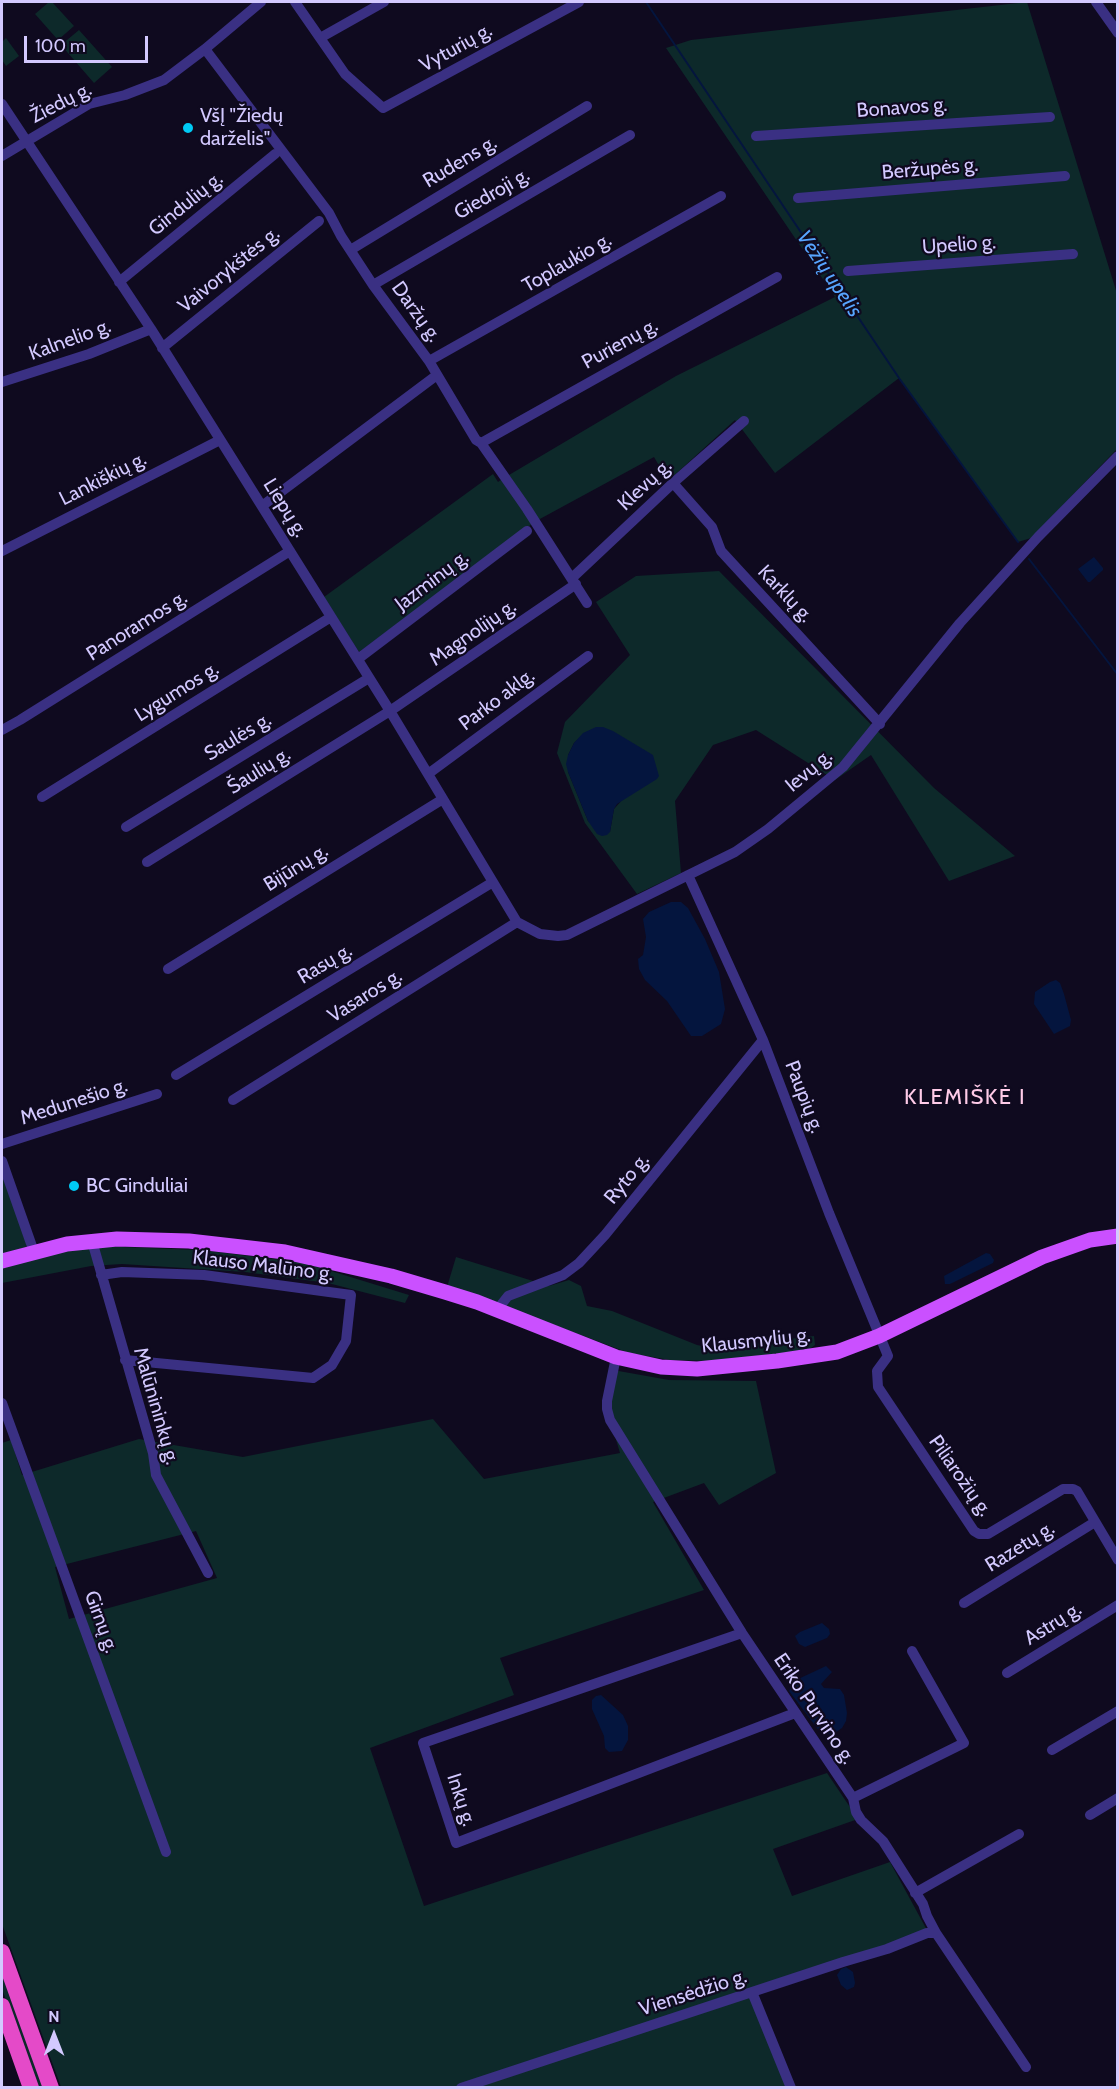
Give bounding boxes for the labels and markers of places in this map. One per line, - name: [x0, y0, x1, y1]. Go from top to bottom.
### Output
- place label: VšĮ "Žiedų darželis": [200, 104, 283, 151]
- marker: VšĮ "Žiedų darželis": [181, 121, 195, 135]
- place label: BC Ginduliai: [86, 1174, 188, 1198]
- marker: BC Ginduliai: [67, 1179, 81, 1193]

